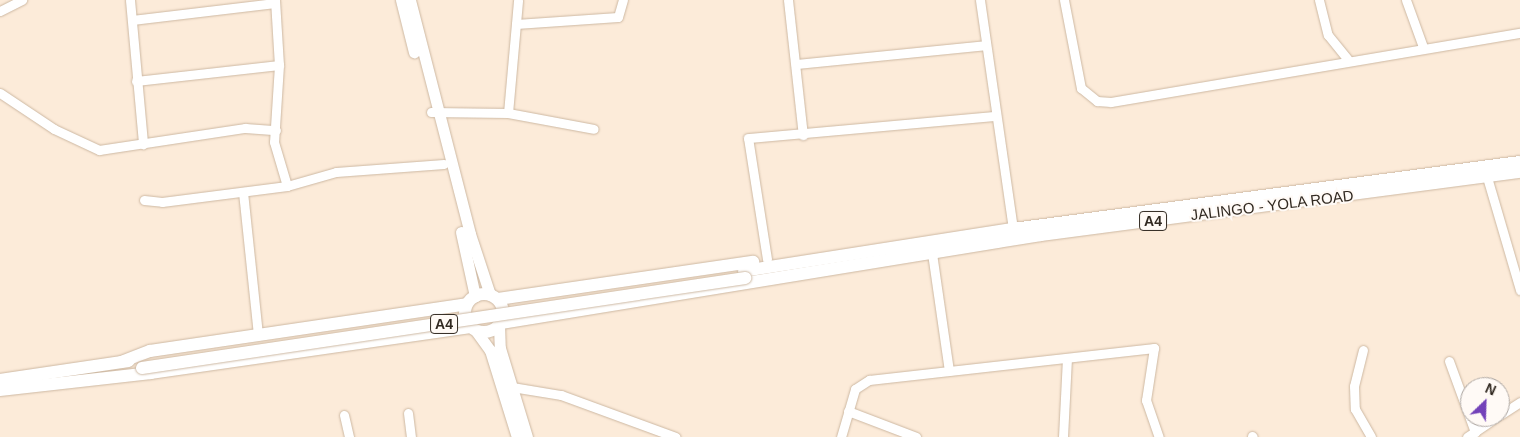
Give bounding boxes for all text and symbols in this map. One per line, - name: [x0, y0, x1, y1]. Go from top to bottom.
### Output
- street label: JALINGO - YOLA ROAD: [1189, 186, 1355, 224]
- road number: A4: [1138, 210, 1168, 232]
- road number: A4: [429, 312, 459, 336]
- north arrow: [1460, 377, 1510, 427]
- text: N: [1483, 380, 1499, 399]

